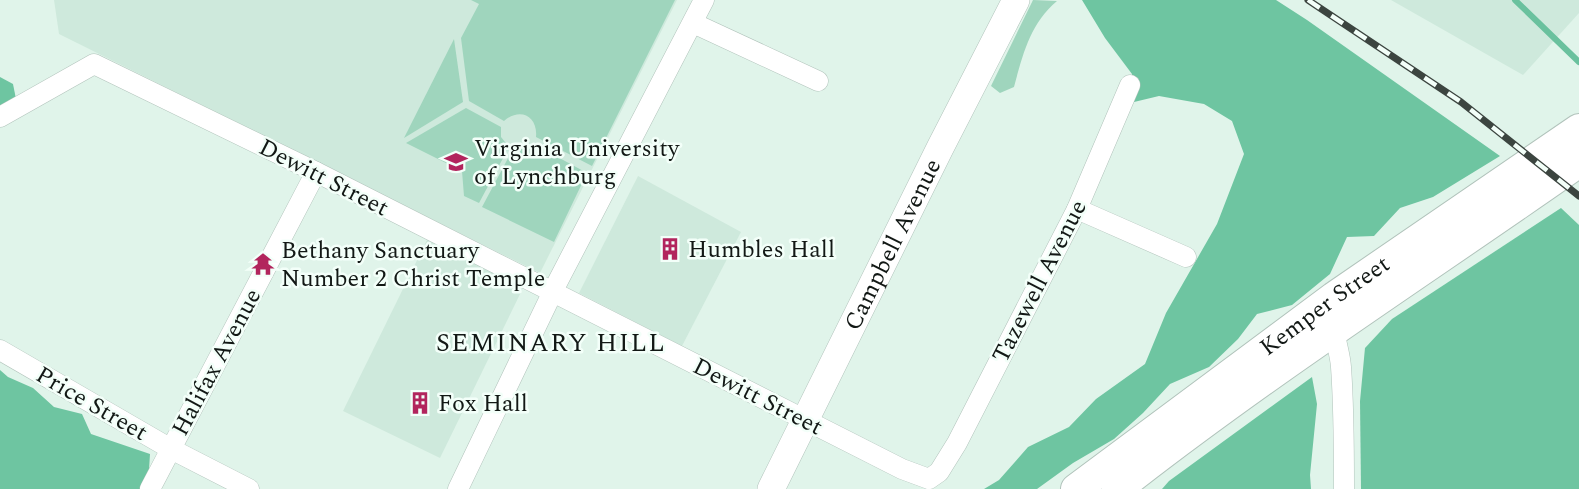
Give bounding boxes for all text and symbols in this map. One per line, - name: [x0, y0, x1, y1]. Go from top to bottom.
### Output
- street label: Dewitt Street: [252, 130, 395, 226]
- place label: Virginia University of Lynchburg: [474, 131, 681, 195]
- school or university icon: Virginia University of Lynchburg: [443, 149, 469, 175]
- street label: Campbell Avenue: [835, 153, 951, 337]
- street label: Tazewell Avenue: [983, 194, 1096, 369]
- place label: Humbles Hall: [688, 232, 835, 268]
- place label: Bethany Sanctuary Number 2 Christ Temple: [281, 233, 545, 297]
- building icon: Humbles Hall: [657, 236, 683, 262]
- street label: Kemper Street: [1252, 247, 1397, 365]
- temple icon: Bethany Sanctuary Number 2 Christ Temple: [250, 251, 276, 277]
- street label: Halifax Avenue: [163, 282, 271, 443]
- district label: SEMINARY HILL: [436, 323, 666, 363]
- street label: Dewitt Street: [686, 349, 829, 445]
- street label: Price Street: [29, 357, 154, 451]
- place label: Fox Hall: [438, 386, 528, 422]
- building icon: Fox Hall: [407, 390, 433, 416]

